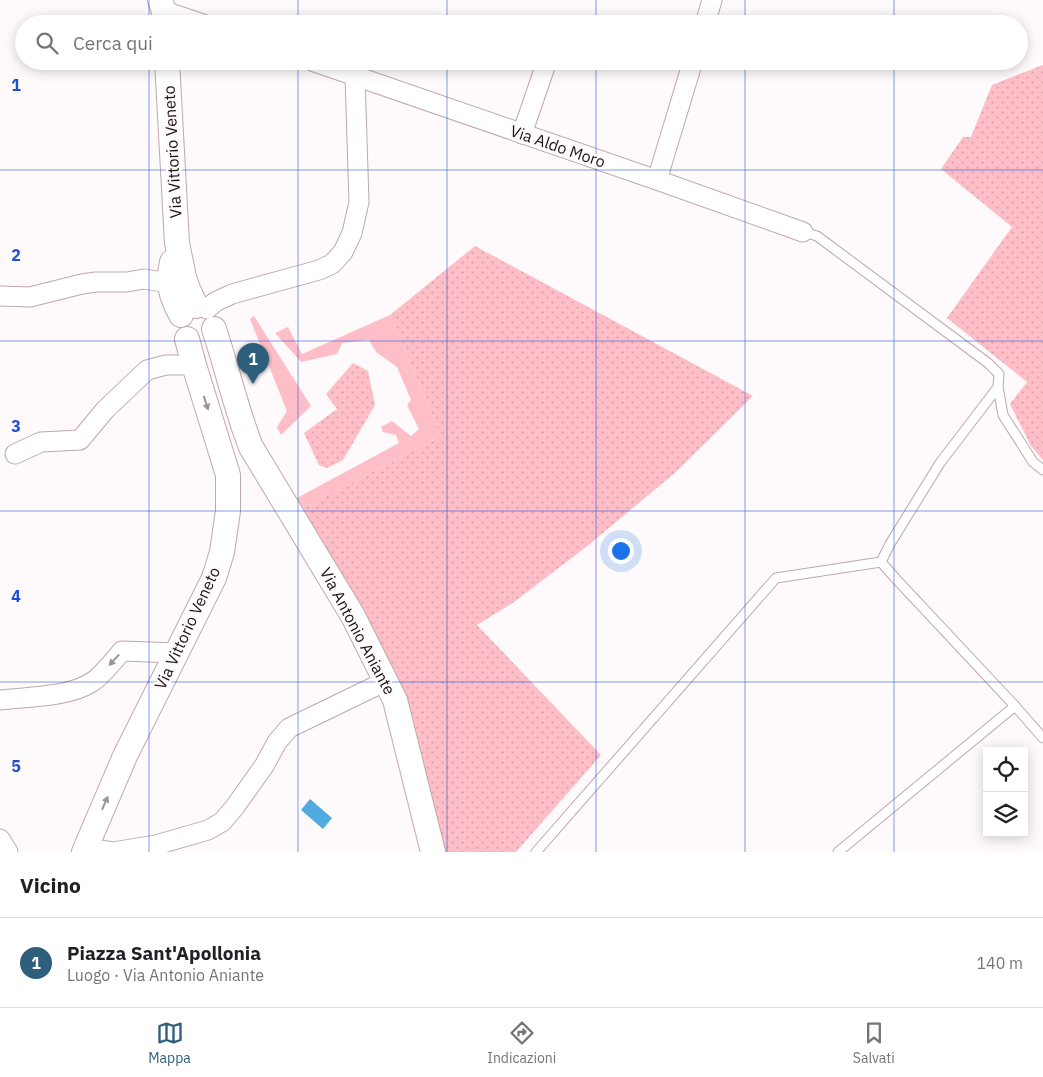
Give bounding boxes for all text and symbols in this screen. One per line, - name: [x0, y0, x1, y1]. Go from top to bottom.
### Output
- search box: [15, 15, 1028, 70]
- icon: search: [33, 29, 61, 57]
- text: Cerca qui: [73, 31, 153, 55]
- text: 1: [11, 75, 21, 95]
- street label: Via Vittorio Veneto: [159, 85, 185, 219]
- street label: Via Aldo Moro: [508, 120, 608, 172]
- text: 2: [11, 245, 21, 265]
- pin: 1: [237, 343, 269, 384]
- one-way arrow: [202, 395, 210, 410]
- text: 3: [11, 416, 21, 436]
- your location: [608, 538, 634, 564]
- street label: Via Vittorio Veneto: [150, 564, 224, 692]
- street label: Via Antonio Aniante: [316, 564, 400, 698]
- text: 4: [11, 586, 21, 606]
- one-way arrow: [108, 653, 120, 665]
- map controls: [983, 747, 1028, 837]
- button: locate: [983, 747, 1028, 792]
- text: 5: [11, 756, 21, 776]
- button: layers: [983, 792, 1028, 837]
- one-way arrow: [101, 796, 109, 810]
- text: Vicino: [20, 871, 81, 899]
- text: Piazza Sant'Apollonia: [67, 941, 261, 965]
- text: 1: [31, 953, 41, 973]
- text: 140 m: [976, 953, 1023, 973]
- text: Luogo · Via Antonio Aniante: [67, 965, 264, 985]
- tab: Mappa: [148, 1019, 191, 1067]
- tab: Indicazioni: [487, 1019, 556, 1067]
- tab: Salvati: [853, 1019, 895, 1067]

